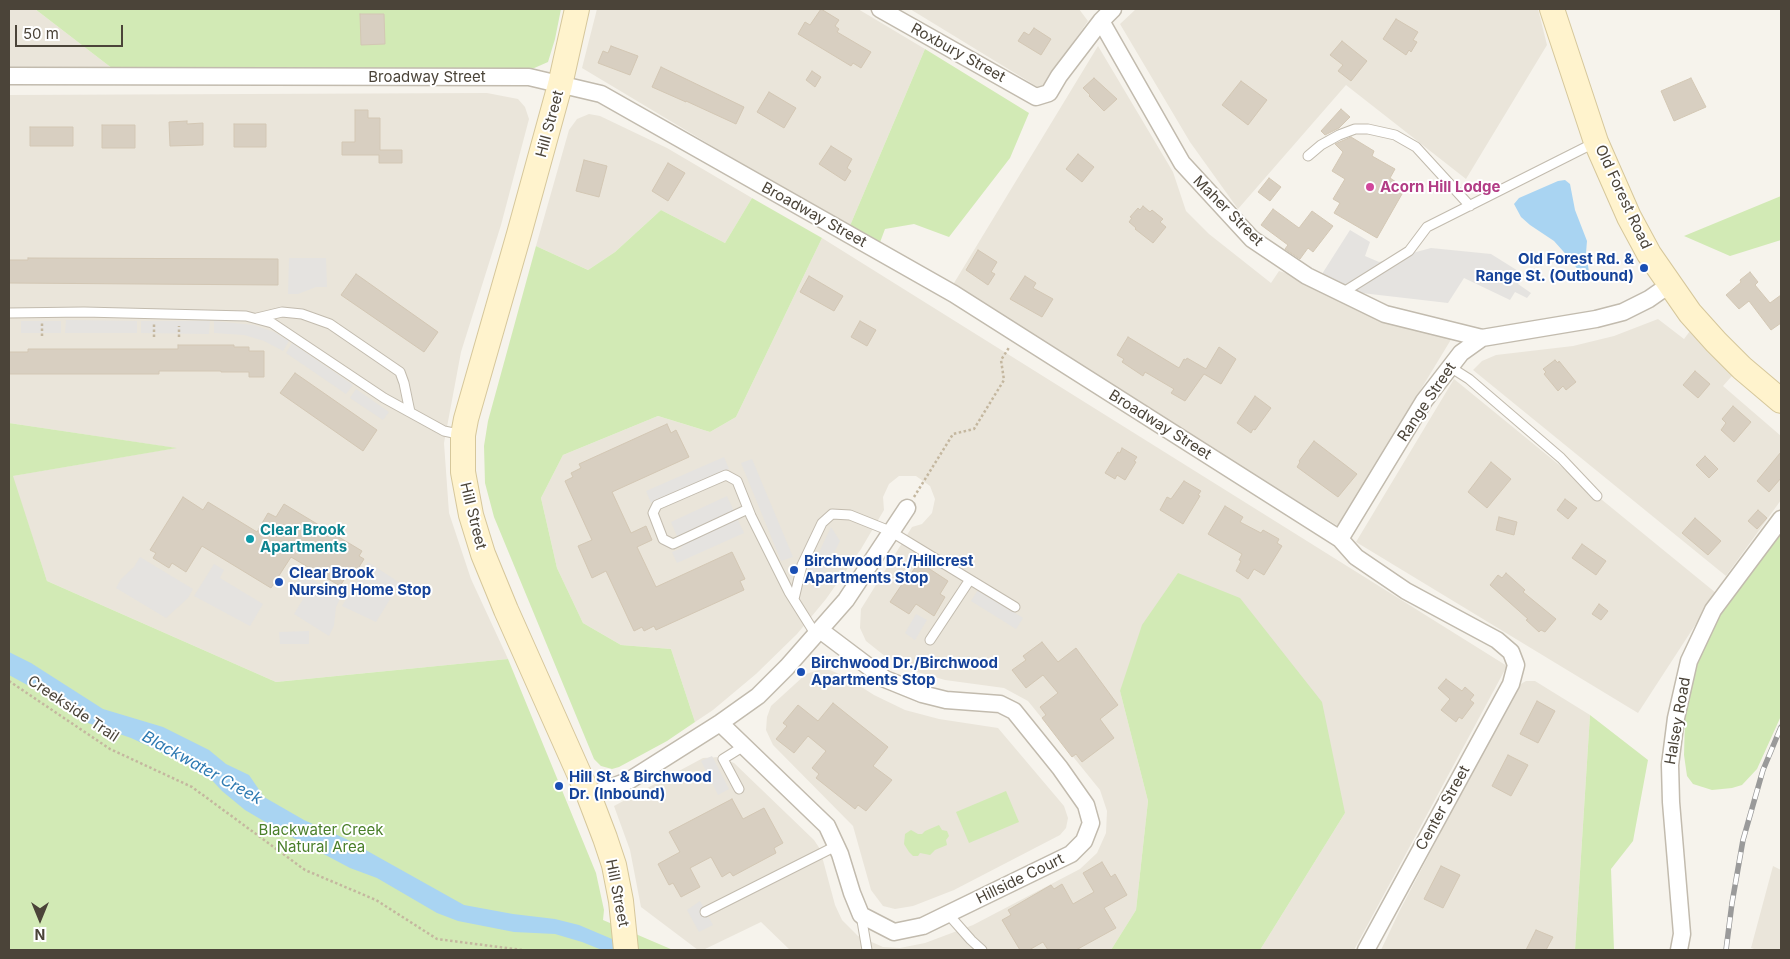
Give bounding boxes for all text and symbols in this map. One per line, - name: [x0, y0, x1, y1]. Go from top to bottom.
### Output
- scale bar: [18, 15, 125, 47]
- street label: Roxbury Street: [908, 20, 1008, 86]
- text: 50 m: [23, 24, 59, 43]
- street label: Broadway Street: [368, 68, 486, 86]
- street label: Hill Street: [532, 89, 568, 159]
- street label: Old Forest Road: [1591, 142, 1655, 252]
- street label: Maher Street: [1189, 172, 1267, 250]
- place label: Acorn Hill Lodge: [1380, 178, 1500, 196]
- street label: Broadway Street: [758, 179, 870, 251]
- marker: Acorn Hill Lodge: [1364, 181, 1376, 193]
- place label: Old Forest Rd. & Range St. (Outbound): [1476, 250, 1634, 285]
- marker: Old Forest Rd. & Range St. (Outbound): [1638, 262, 1650, 274]
- street label: Range Street: [1394, 359, 1460, 445]
- street label: Broadway Street: [1105, 386, 1215, 464]
- street label: Hill Street: [456, 481, 490, 551]
- place label: Clear Brook Apartments: [260, 521, 347, 556]
- marker: Clear Brook Apartments: [244, 533, 256, 545]
- place label: Birchwood Dr./Hillcrest Apartments Stop: [804, 552, 973, 587]
- place label: Clear Brook Nursing Home Stop: [289, 564, 431, 599]
- marker: Birchwood Dr./Hillcrest Apartments Stop: [788, 564, 800, 576]
- marker: Clear Brook Nursing Home Stop: [273, 576, 285, 588]
- place label: Birchwood Dr./Birchwood Apartments Stop: [811, 654, 998, 689]
- marker: Birchwood Dr./Birchwood Apartments Stop: [795, 666, 807, 678]
- street label: Creekside Trail: [24, 672, 122, 746]
- street label: Halsey Road: [1661, 676, 1695, 766]
- water label: Blackwater Creek: [139, 727, 265, 809]
- street label: Center Street: [1412, 762, 1474, 854]
- place label: Hill St. & Birchwood Dr. (Inbound): [569, 768, 712, 803]
- marker: Hill St. & Birchwood Dr. (Inbound): [553, 780, 565, 792]
- park label: Blackwater Creek Natural Area: [259, 821, 383, 856]
- street label: Hillside Court: [973, 850, 1067, 908]
- street label: Hill Street: [602, 858, 632, 928]
- north arrow: [15, 894, 65, 944]
- text: N: [35, 926, 45, 943]

